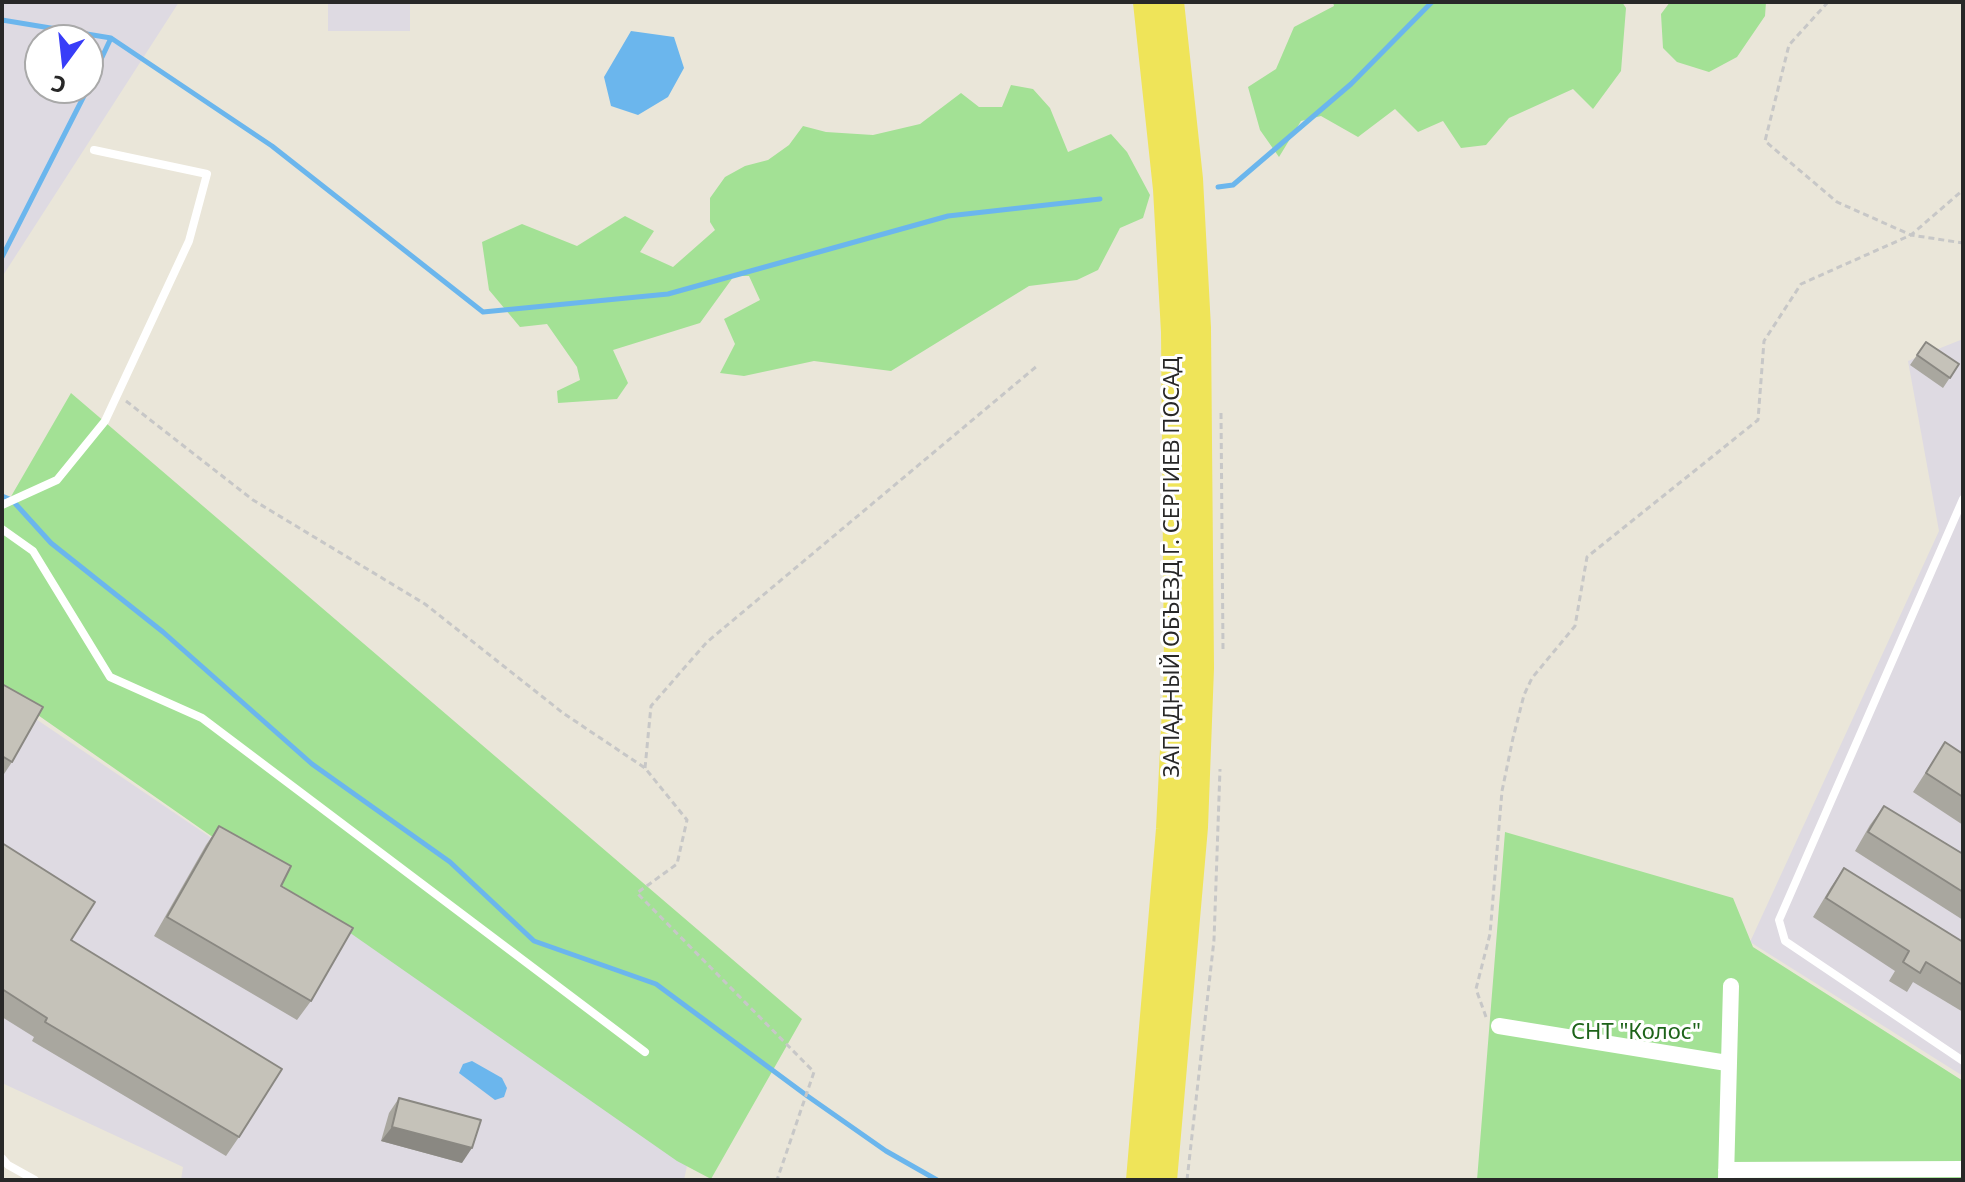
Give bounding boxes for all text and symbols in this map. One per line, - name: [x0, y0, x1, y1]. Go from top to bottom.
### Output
- north arrow: [24, 24, 104, 104]
- text: С: [48, 69, 69, 102]
- street label: ЗАПАДНЫЙ ОБЪЕЗД Г. СЕРГИЕВ ПОСАД: [1160, 357, 1186, 777]
- park label: СНТ "Колос": [1571, 1020, 1701, 1046]

